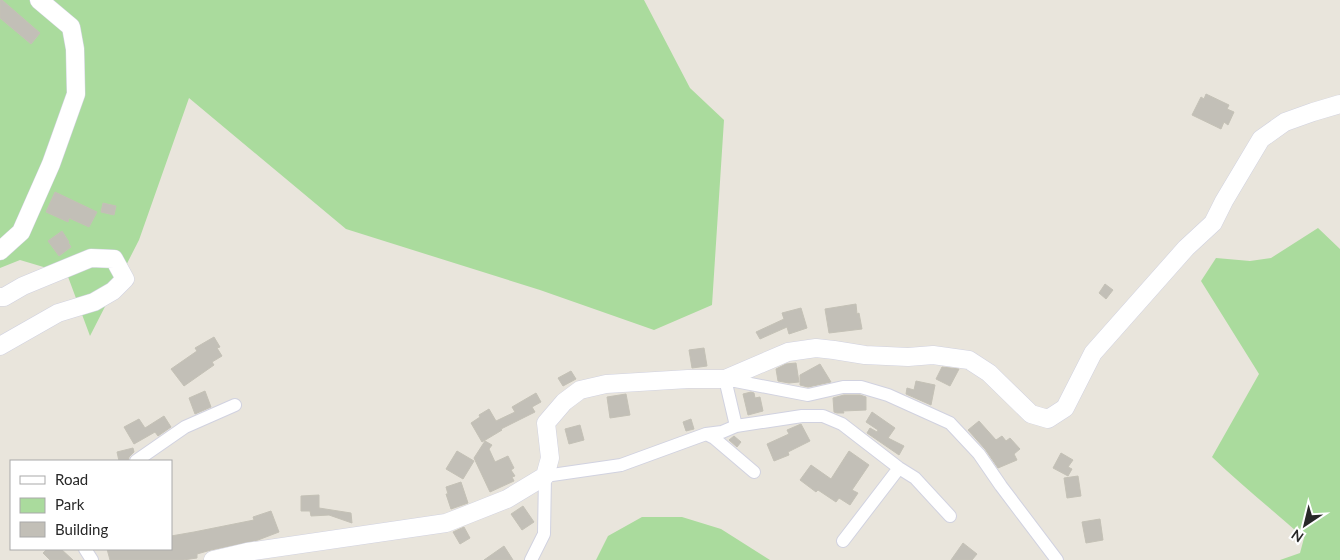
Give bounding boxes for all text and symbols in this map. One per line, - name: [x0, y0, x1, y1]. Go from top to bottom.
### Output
- legend: [10, 460, 172, 550]
- text: Road: [55, 470, 88, 488]
- text: Park: [55, 495, 85, 513]
- north arrow: [1280, 500, 1330, 550]
- text: Building: [55, 520, 108, 538]
- text: N: [1288, 526, 1307, 546]

